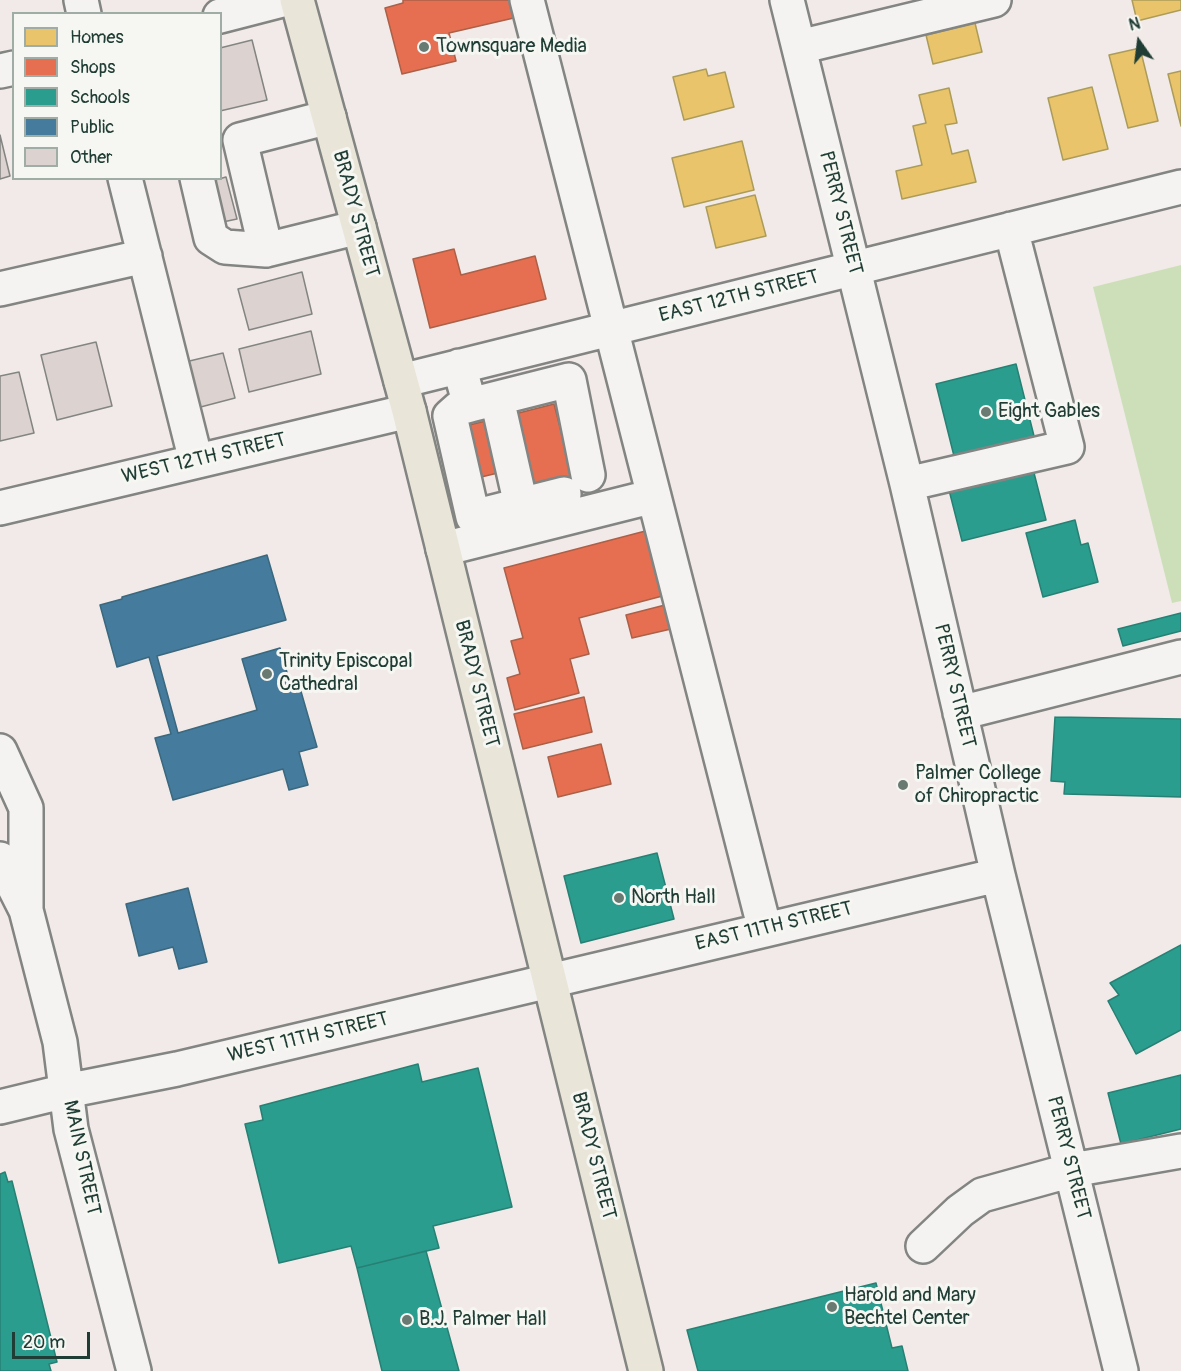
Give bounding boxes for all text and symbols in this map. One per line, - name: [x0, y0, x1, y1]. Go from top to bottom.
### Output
- legend: [12, 12, 222, 180]
- north arrow: [1109, 12, 1169, 72]
- text: N: [1127, 14, 1142, 36]
- text: Homes: [70, 26, 123, 49]
- place label: Townsquare Media: [436, 35, 587, 59]
- marker: Townsquare Media: [417, 40, 431, 54]
- text: Shops: [70, 56, 115, 79]
- text: Schools: [70, 86, 130, 109]
- text: Public: [70, 116, 114, 139]
- text: Other: [70, 146, 112, 169]
- street label: BRADY STREET: [327, 148, 383, 280]
- street label: PERRY STREET: [813, 149, 867, 277]
- street label: EAST 12TH STREET: [657, 266, 821, 328]
- place label: Eight Gables: [998, 400, 1100, 424]
- marker: Eight Gables: [979, 405, 993, 419]
- street label: WEST 12TH STREET: [119, 428, 289, 490]
- street label: BRADY STREET: [449, 618, 503, 750]
- street label: PERRY STREET: [928, 622, 980, 750]
- place label: Trinity Episcopal Cathedral: [279, 650, 413, 697]
- marker: Trinity Episcopal Cathedral: [260, 667, 274, 681]
- place label: Palmer College of Chiropractic: [915, 762, 1041, 809]
- marker: Palmer College of Chiropractic: [896, 778, 910, 792]
- place label: North Hall: [631, 886, 716, 910]
- marker: North Hall: [612, 891, 626, 905]
- street label: EAST 11TH STREET: [693, 897, 855, 957]
- street label: WEST 11TH STREET: [225, 1008, 391, 1068]
- street label: BRADY STREET: [566, 1090, 620, 1222]
- street label: PERRY STREET: [1041, 1094, 1095, 1222]
- street label: MAIN STREET: [57, 1098, 105, 1218]
- place label: Harold and Mary Bechtel Center: [844, 1284, 976, 1331]
- marker: Harold and Mary Bechtel Center: [825, 1300, 839, 1314]
- place label: B.J. Palmer Hall: [419, 1308, 547, 1332]
- marker: B.J. Palmer Hall: [400, 1313, 414, 1327]
- scale bar: [15, 1320, 93, 1358]
- text: 20 m: [23, 1331, 65, 1354]

